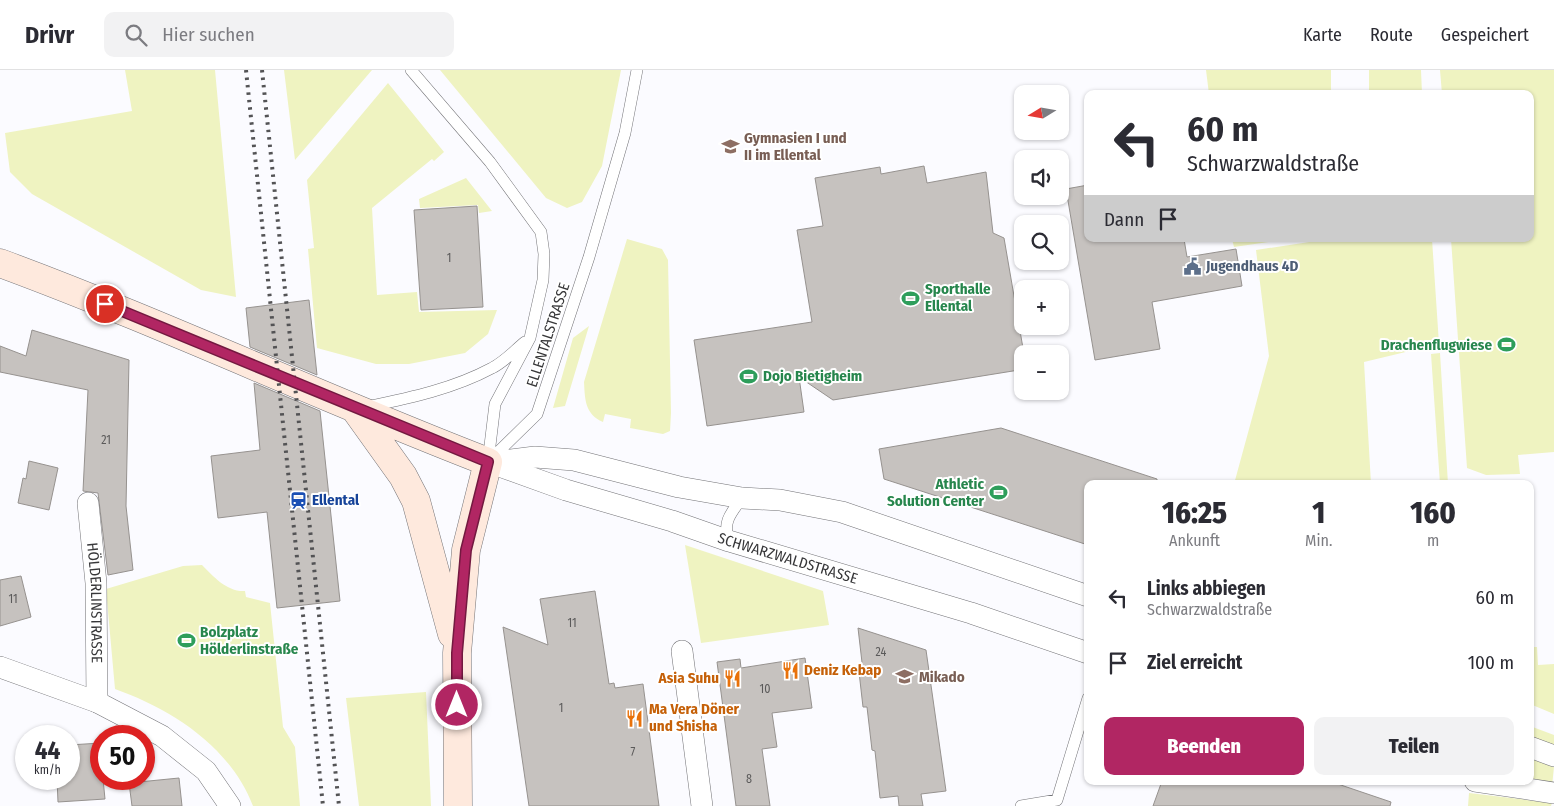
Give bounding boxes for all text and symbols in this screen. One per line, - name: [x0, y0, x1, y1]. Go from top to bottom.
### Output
- search box: [104, 12, 454, 57]
- text: Drivr: [25, 21, 74, 49]
- icon: search: [122, 21, 150, 49]
- text: Hier suchen: [162, 23, 255, 46]
- text: Karte: [1303, 24, 1342, 46]
- text: Route: [1370, 24, 1413, 46]
- text: Gespeichert: [1441, 24, 1529, 46]
- north arrow: [1014, 85, 1069, 140]
- map controls: [1014, 85, 1069, 400]
- text: 60 m: [1187, 108, 1258, 150]
- icon: left: [1104, 110, 1169, 175]
- place label: Gymnasien I und II im Ellental: [744, 129, 847, 164]
- school or university icon: Gymnasien I und II im Ellental: [720, 137, 740, 157]
- button: sound: [1014, 150, 1069, 205]
- text: Schwarzwaldstraße: [1187, 150, 1359, 177]
- icon: arrive: [1154, 205, 1182, 233]
- text: Dann: [1104, 208, 1144, 231]
- button: search: [1014, 215, 1069, 270]
- house number: 1: [447, 251, 451, 265]
- public building icon: Jugendhaus 4D: [1182, 256, 1202, 276]
- place label: Jugendhaus 4D: [1205, 257, 1298, 275]
- street label: ELLENTALSTRASSE: [523, 280, 573, 390]
- place label: Sporthalle Ellental: [925, 280, 991, 315]
- button: +: [1014, 280, 1069, 335]
- pin: [84, 283, 126, 325]
- sports icon: Sporthalle Ellental: [901, 288, 921, 308]
- icon: arrive: [91, 290, 119, 318]
- sports icon: Drachenflugwiese: [1496, 335, 1516, 355]
- place label: Drachenflugwiese: [1381, 336, 1492, 354]
- button: −: [1014, 345, 1069, 400]
- sports icon: Dojo Bietigheim: [739, 366, 759, 386]
- place label: Dojo Bietigheim: [763, 367, 862, 385]
- house number: 21: [101, 433, 111, 447]
- place label: Athletic Solution Center: [887, 475, 985, 510]
- sports icon: Athletic Solution Center: [988, 483, 1008, 503]
- station icon: Ellental: [288, 490, 308, 510]
- place label: Ellental: [312, 491, 360, 509]
- text: 16:25: [1162, 495, 1227, 531]
- text: 1: [1312, 495, 1325, 531]
- text: 160: [1410, 495, 1456, 531]
- street label: SCHWARZWALDSTRASSE: [715, 529, 860, 588]
- text: Ankunft: [1169, 531, 1220, 550]
- text: Min.: [1305, 531, 1332, 550]
- text: m: [1427, 531, 1439, 550]
- street label: HÖLDERLINSTRASSE: [83, 542, 106, 663]
- text: Links abbiegen: [1147, 577, 1266, 600]
- icon: left: [1104, 584, 1132, 612]
- text: 60 m: [1476, 586, 1514, 609]
- house number: 11: [8, 592, 18, 606]
- text: Schwarzwaldstraße: [1147, 600, 1272, 619]
- house number: 11: [567, 616, 577, 630]
- place label: Bolzplatz Hölderlinstraße: [200, 623, 299, 658]
- sports icon: Bolzplatz Hölderlinstraße: [176, 631, 196, 651]
- house number: 24: [876, 645, 887, 659]
- icon: arrive: [1104, 649, 1132, 677]
- text: Ziel erreicht: [1147, 651, 1243, 674]
- text: 100 m: [1468, 651, 1514, 674]
- restaurant icon: Deniz Kebap: [780, 660, 800, 680]
- place label: Deniz Kebap: [804, 661, 881, 679]
- school or university icon: Mikado: [895, 667, 915, 687]
- restaurant icon: Asia Suhu: [723, 668, 743, 688]
- place label: Mikado: [919, 668, 965, 686]
- place label: Asia Suhu: [658, 669, 719, 687]
- position arrow: [430, 678, 482, 730]
- house number: 10: [760, 682, 770, 696]
- place label: Ma Vera Döner und Shisha: [649, 700, 740, 735]
- house number: 1: [559, 701, 563, 715]
- restaurant icon: Ma Vera Döner und Shisha: [625, 708, 645, 728]
- button: Beenden: [1104, 717, 1304, 775]
- button: Teilen: [1314, 717, 1514, 775]
- speed limit sign: 50: [90, 725, 155, 790]
- text: 44: [35, 736, 60, 766]
- house number: 7: [631, 745, 636, 759]
- text: km/h: [34, 763, 61, 777]
- house number: 8: [746, 772, 752, 786]

